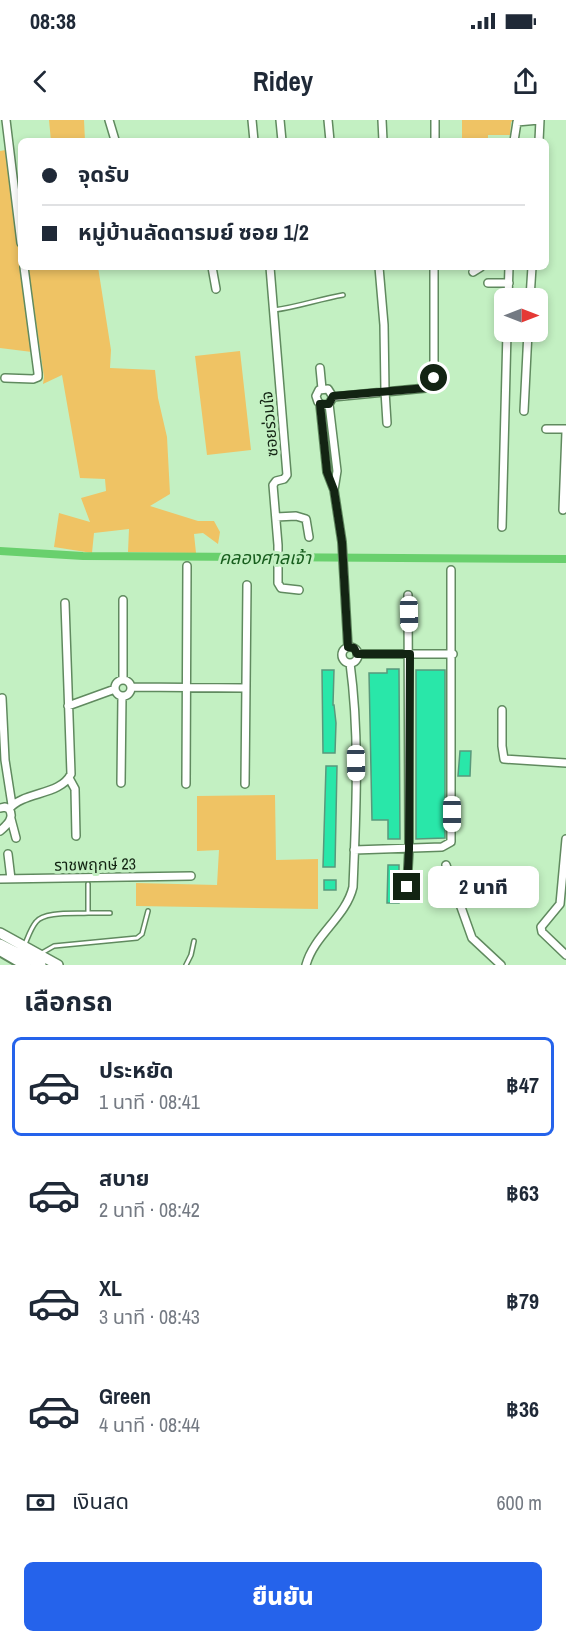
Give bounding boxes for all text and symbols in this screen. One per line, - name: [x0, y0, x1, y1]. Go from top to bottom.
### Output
- text: 08:38: [30, 6, 76, 36]
- text: Ridey: [253, 63, 313, 99]
- icon: back: [24, 65, 57, 98]
- icon: share: [509, 65, 542, 98]
- text: จุดรับ: [78, 159, 130, 189]
- text: หมู่บ้านลัดดารมย์ ซอย 1/2: [78, 217, 309, 247]
- north arrow: [494, 288, 548, 342]
- map controls: [494, 288, 548, 342]
- route start: [420, 364, 447, 391]
- street label: ซอยร่วมใจ: [255, 390, 283, 458]
- water label: คลองศาลเจ้า: [219, 545, 312, 570]
- car: [400, 596, 418, 632]
- car: [347, 745, 365, 781]
- car: [443, 796, 461, 832]
- street label: ราชพฤกษ์ 23: [54, 852, 136, 876]
- callout: 2 นาที: [428, 866, 539, 908]
- route end: [393, 873, 420, 900]
- text: 2 นาที: [459, 873, 508, 900]
- text: เลือกรถ: [24, 983, 113, 1019]
- text: ประหยัด: [99, 1055, 174, 1085]
- icon: car: [27, 1060, 81, 1114]
- text: ฿47: [506, 1070, 539, 1100]
- text: 1 นาที · 08:41: [99, 1088, 200, 1115]
- text: สบาย: [99, 1163, 149, 1193]
- icon: car: [27, 1168, 81, 1222]
- text: ฿63: [506, 1178, 539, 1208]
- text: 2 นาที · 08:42: [99, 1196, 200, 1223]
- text: XL: [99, 1273, 122, 1303]
- icon: car: [27, 1276, 81, 1330]
- text: ฿79: [506, 1286, 539, 1316]
- text: 3 นาที · 08:43: [99, 1303, 200, 1330]
- text: Green: [99, 1381, 151, 1411]
- icon: car: [27, 1384, 81, 1438]
- text: ฿36: [506, 1394, 539, 1424]
- text: 4 นาที · 08:44: [99, 1411, 200, 1438]
- icon: cash: [24, 1486, 57, 1519]
- text: เงินสด: [72, 1486, 129, 1516]
- text: 600 m: [496, 1489, 542, 1516]
- button: ยืนยัน: [24, 1562, 542, 1631]

